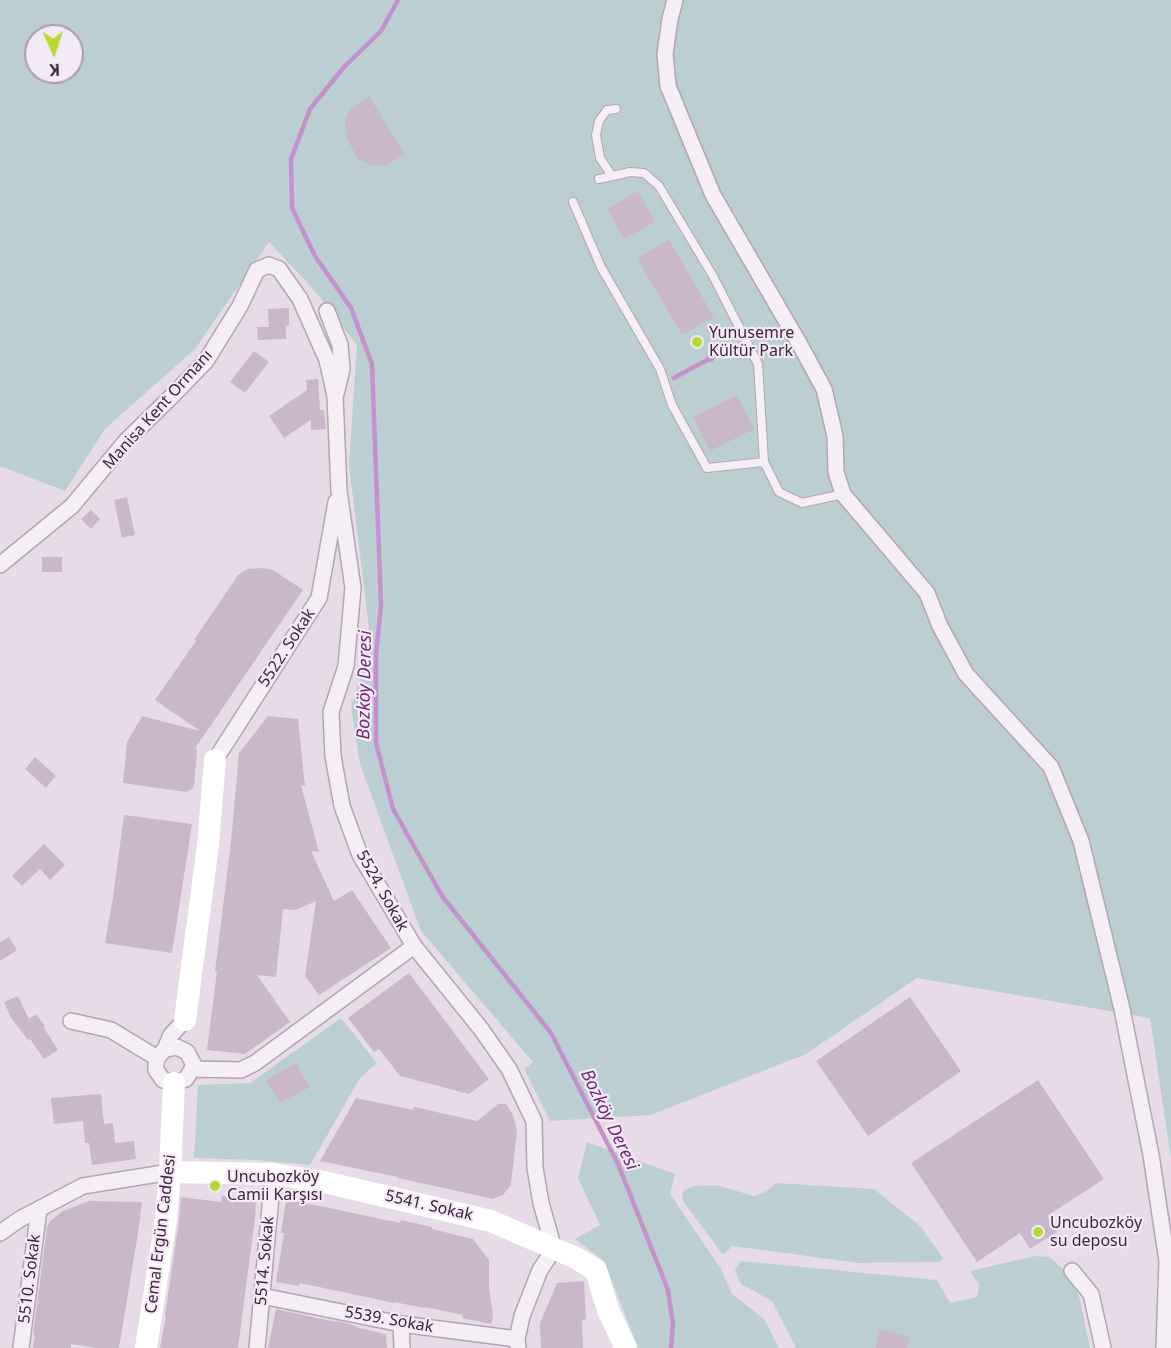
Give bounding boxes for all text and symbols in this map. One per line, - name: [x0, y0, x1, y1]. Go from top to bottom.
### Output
- north arrow: [24, 24, 84, 84]
- text: K: [49, 59, 61, 81]
- place label: Yunusemre Kültür Park: [709, 323, 794, 361]
- marker: Yunusemre Kültür Park: [690, 335, 704, 349]
- street label: Manisa Kent Ormanı: [99, 346, 217, 474]
- street label: 5522. Sokak: [255, 605, 319, 691]
- water label: Bozköy Deresi: [353, 630, 377, 740]
- street label: 5524. Sokak: [352, 847, 412, 935]
- water label: Bozköy Deresi: [575, 1066, 643, 1174]
- street label: Cemal Ergün Caddesi: [142, 1153, 180, 1315]
- place label: Uncubozköy Camii Karşısı: [227, 1167, 323, 1205]
- marker: Uncubozköy Camii Karşısı: [208, 1179, 222, 1193]
- street label: 5541. Sokak: [383, 1187, 475, 1225]
- place label: Uncubozköy su deposu: [1050, 1213, 1142, 1251]
- street label: 5514. Sokak: [252, 1216, 278, 1306]
- marker: Uncubozköy su deposu: [1031, 1225, 1045, 1239]
- street label: 5510. Sokak: [15, 1233, 45, 1325]
- street label: 5539. Sokak: [343, 1303, 435, 1337]

